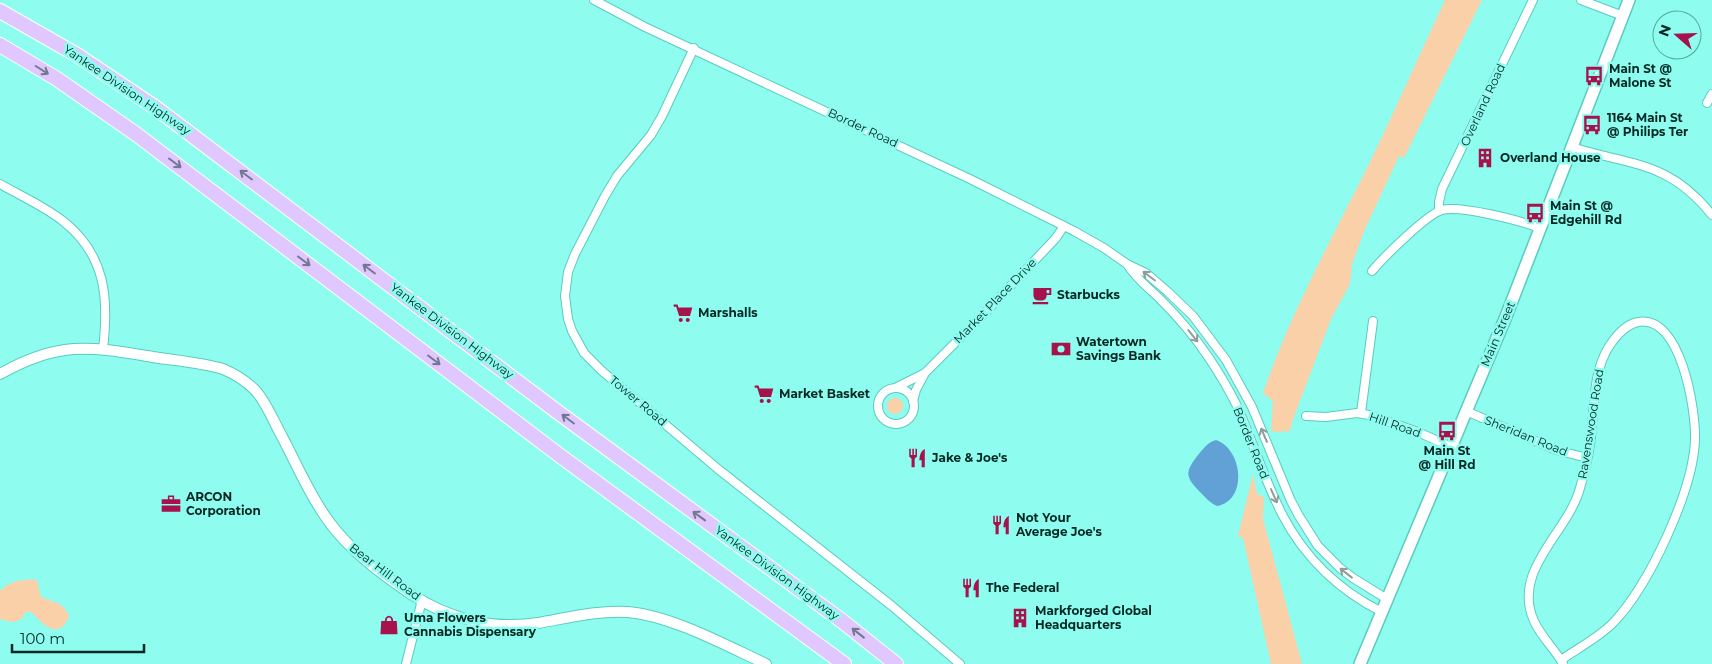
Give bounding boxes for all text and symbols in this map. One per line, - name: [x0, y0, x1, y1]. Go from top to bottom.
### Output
- north arrow: [1652, 10, 1702, 60]
- text: N: [1654, 22, 1675, 39]
- street label: Yankee Division Highway: [61, 41, 194, 138]
- street label: Overland Road: [1457, 61, 1508, 148]
- place label: Main St @ Malone St: [1609, 61, 1672, 90]
- one-way arrow: [35, 65, 49, 75]
- bus stop icon: Main St @ Malone St: [1583, 65, 1605, 87]
- street label: Border Road: [826, 105, 901, 150]
- place label: 1164 Main St @ Philips Ter: [1607, 110, 1688, 139]
- bus stop icon: 1164 Main St @ Philips Ter: [1581, 114, 1603, 136]
- building icon: Overland House: [1474, 147, 1496, 169]
- place label: Overland House: [1500, 150, 1601, 165]
- one-way arrow: [168, 158, 181, 169]
- one-way arrow: [239, 170, 253, 180]
- place label: Main St @ Edgehill Rd: [1550, 198, 1622, 227]
- bus stop icon: Main St @ Edgehill Rd: [1524, 202, 1546, 224]
- street label: Market Place Drive: [950, 255, 1039, 346]
- one-way arrow: [297, 256, 310, 267]
- one-way arrow: [363, 263, 376, 274]
- one-way arrow: [1143, 270, 1156, 281]
- street label: Yankee Division Highway: [388, 279, 517, 382]
- cafe icon: Starbucks: [1031, 284, 1053, 306]
- place label: Starbucks: [1057, 287, 1120, 302]
- street label: Main Street: [1477, 299, 1518, 369]
- supermarket icon: Marshalls: [672, 302, 694, 324]
- place label: Marshalls: [698, 305, 758, 320]
- one-way arrow: [1188, 329, 1199, 342]
- place label: Watertown Savings Bank: [1076, 334, 1161, 363]
- bank icon: Watertown Savings Bank: [1050, 338, 1072, 360]
- one-way arrow: [427, 354, 440, 365]
- street label: Ravenswood Road: [1574, 368, 1607, 480]
- street label: Tower Road: [606, 372, 670, 429]
- supermarket icon: Market Basket: [753, 383, 775, 405]
- place label: Market Basket: [779, 386, 871, 401]
- street label: Border Road: [1230, 405, 1273, 481]
- street label: Hill Road: [1367, 409, 1423, 440]
- street label: Sheridan Road: [1482, 412, 1570, 459]
- one-way arrow: [562, 414, 575, 425]
- bus stop icon: Main St @ Hill Rd: [1436, 420, 1458, 442]
- one-way arrow: [1258, 428, 1267, 443]
- place label: Main St @ Hill Rd: [1419, 443, 1475, 472]
- restaurant icon: Jake & Joe's: [906, 447, 928, 469]
- place label: Jake & Joe's: [931, 450, 1008, 465]
- one-way arrow: [1269, 488, 1279, 503]
- place label: ARCON Corporation: [185, 489, 261, 518]
- office icon: ARCON Corporation: [160, 493, 182, 515]
- place label: Not Your Average Joe's: [1015, 510, 1102, 539]
- one-way arrow: [692, 511, 706, 521]
- restaurant icon: Not Your Average Joe's: [990, 514, 1012, 536]
- street label: Yankee Division Highway: [712, 522, 843, 623]
- street label: Bear Hill Road: [347, 540, 424, 603]
- one-way arrow: [1340, 567, 1353, 578]
- restaurant icon: The Federal: [960, 577, 982, 599]
- place label: The Federal: [986, 580, 1059, 595]
- place label: Markforged Global Headquarters: [1035, 603, 1152, 632]
- building icon: Markforged Global Headquarters: [1009, 607, 1031, 629]
- place label: Uma Flowers Cannabis Dispensary: [404, 610, 537, 639]
- shop icon: Uma Flowers Cannabis Dispensary: [378, 614, 400, 636]
- scale bar: [12, 622, 145, 654]
- one-way arrow: [852, 628, 865, 639]
- text: 100 m: [20, 629, 65, 648]

